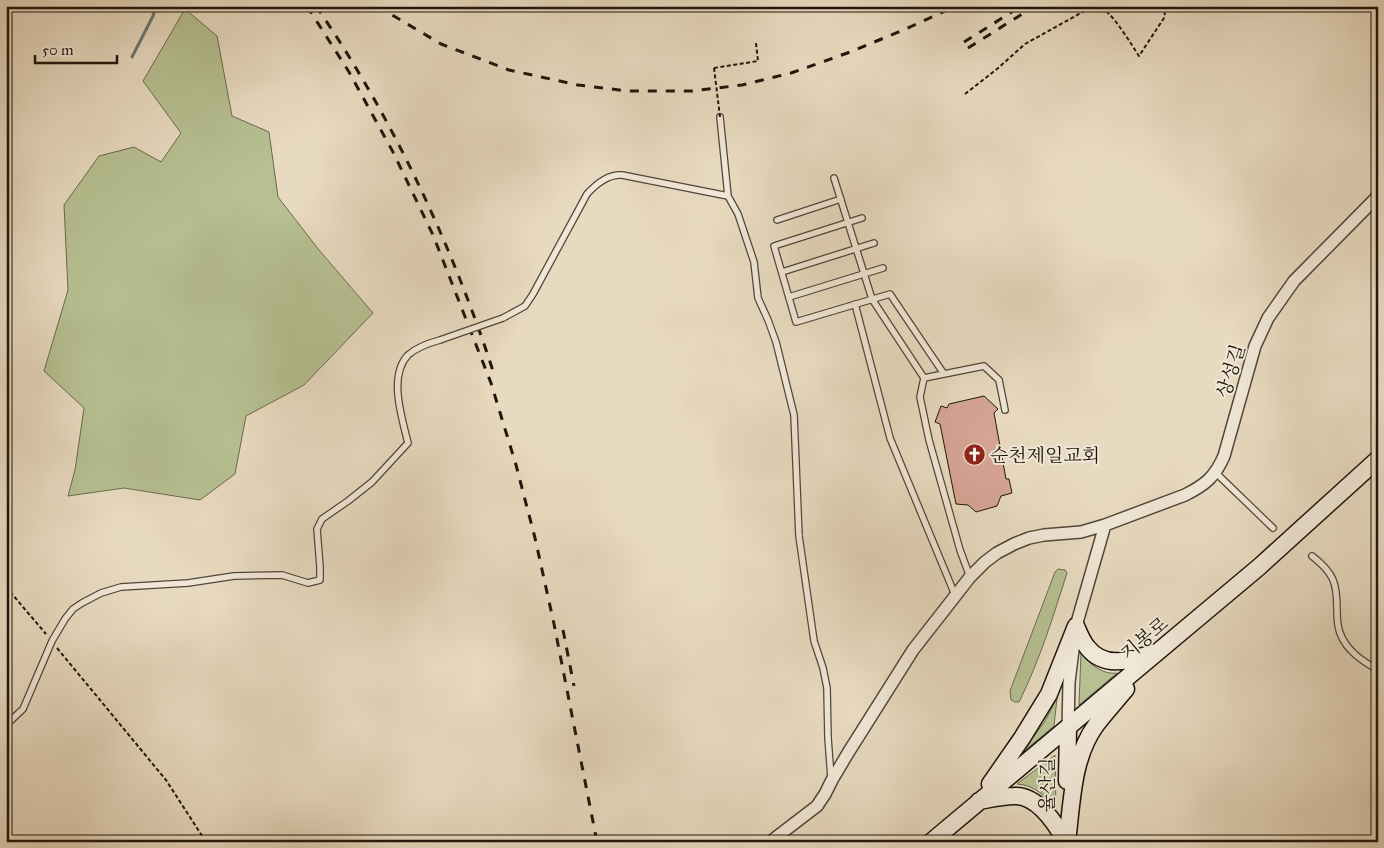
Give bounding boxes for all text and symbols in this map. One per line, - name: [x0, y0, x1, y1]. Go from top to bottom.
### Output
- scale bar: [35, 32, 118, 64]
- text: 50 m: [42, 41, 74, 59]
- street label: 상성길: [1211, 341, 1250, 401]
- church icon: 순천제일교회: [962, 443, 986, 467]
- place label: 순천제일교회: [990, 444, 1100, 467]
- street label: 지봉로: [1116, 612, 1173, 665]
- street label: 율산길: [1036, 757, 1059, 813]

